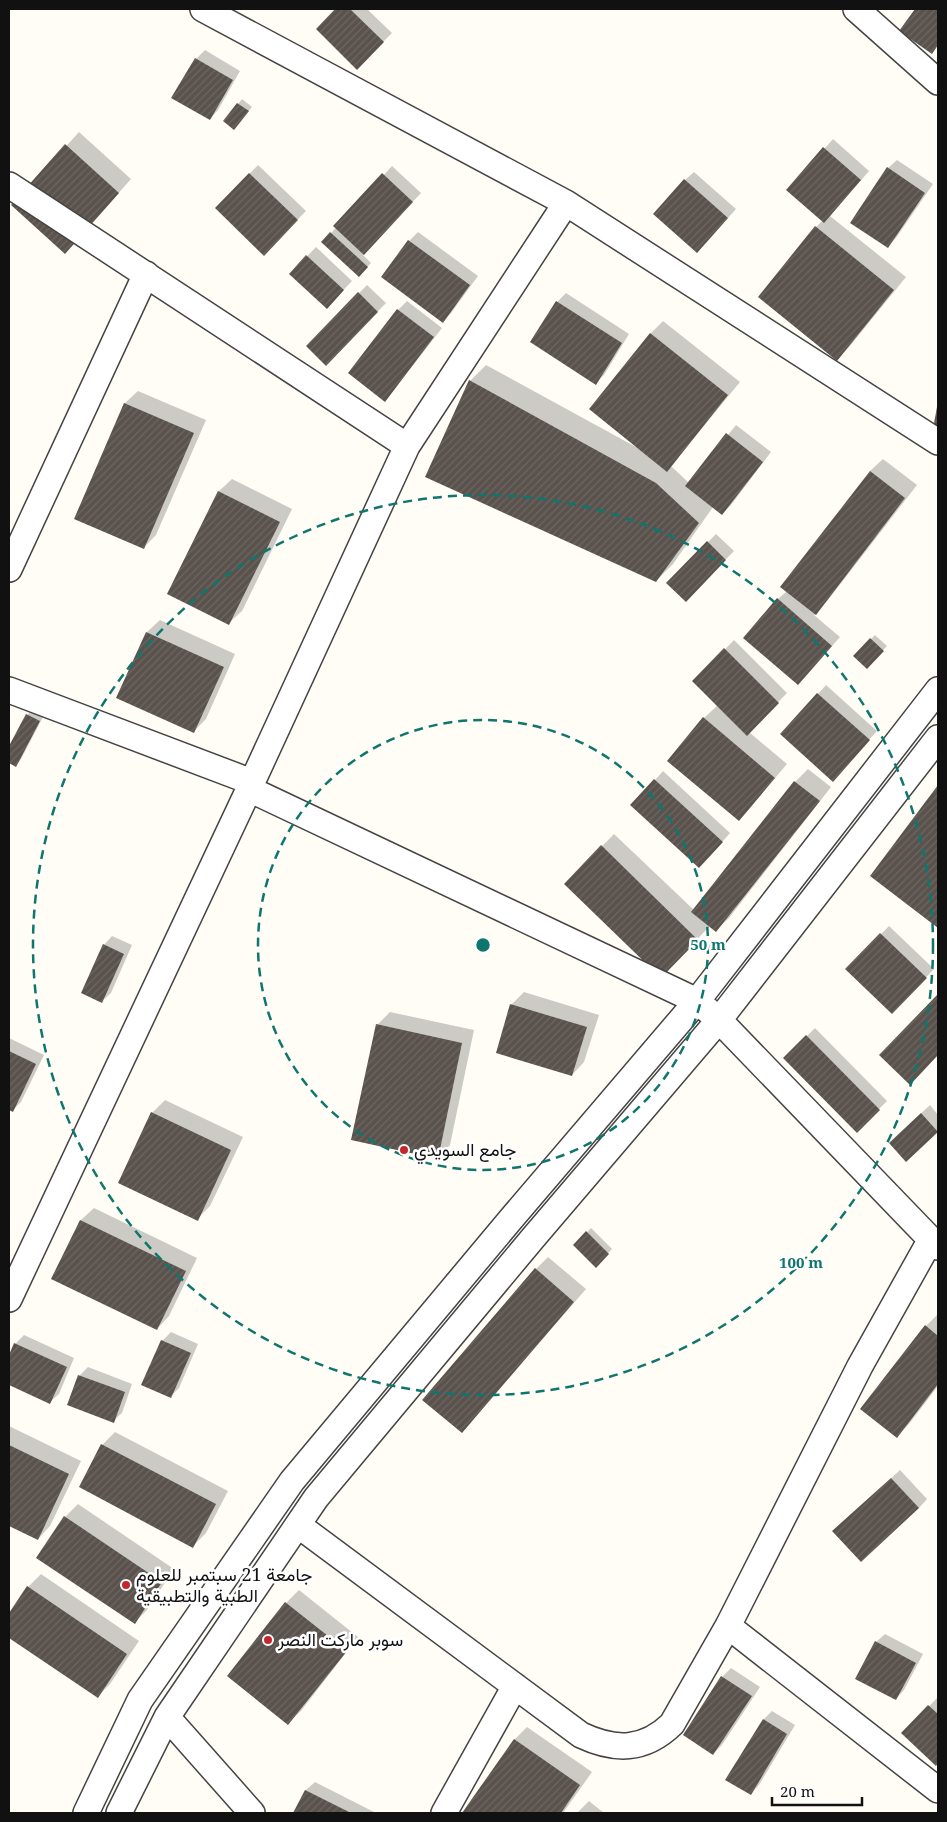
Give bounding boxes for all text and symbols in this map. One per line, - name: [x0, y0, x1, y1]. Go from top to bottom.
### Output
- text: 50 m: [690, 934, 726, 954]
- centre of rings: [474, 936, 492, 954]
- place label: جامع السويدي: [414, 1137, 516, 1165]
- marker: جامع السويدي: [398, 1144, 410, 1156]
- text: 100 m: [779, 1252, 823, 1272]
- place label: جامعة 21 سبتمبر للعلوم الطبية والتطبيقية: [136, 1562, 312, 1607]
- marker: جامعة 21 سبتمبر للعلوم الطبية والتطبيقية: [120, 1579, 132, 1591]
- place label: سوبر ماركت النصر: [277, 1627, 403, 1651]
- marker: سوبر ماركت النصر: [262, 1634, 274, 1646]
- scale bar: [772, 1774, 862, 1806]
- text: 20 m: [780, 1781, 815, 1801]

